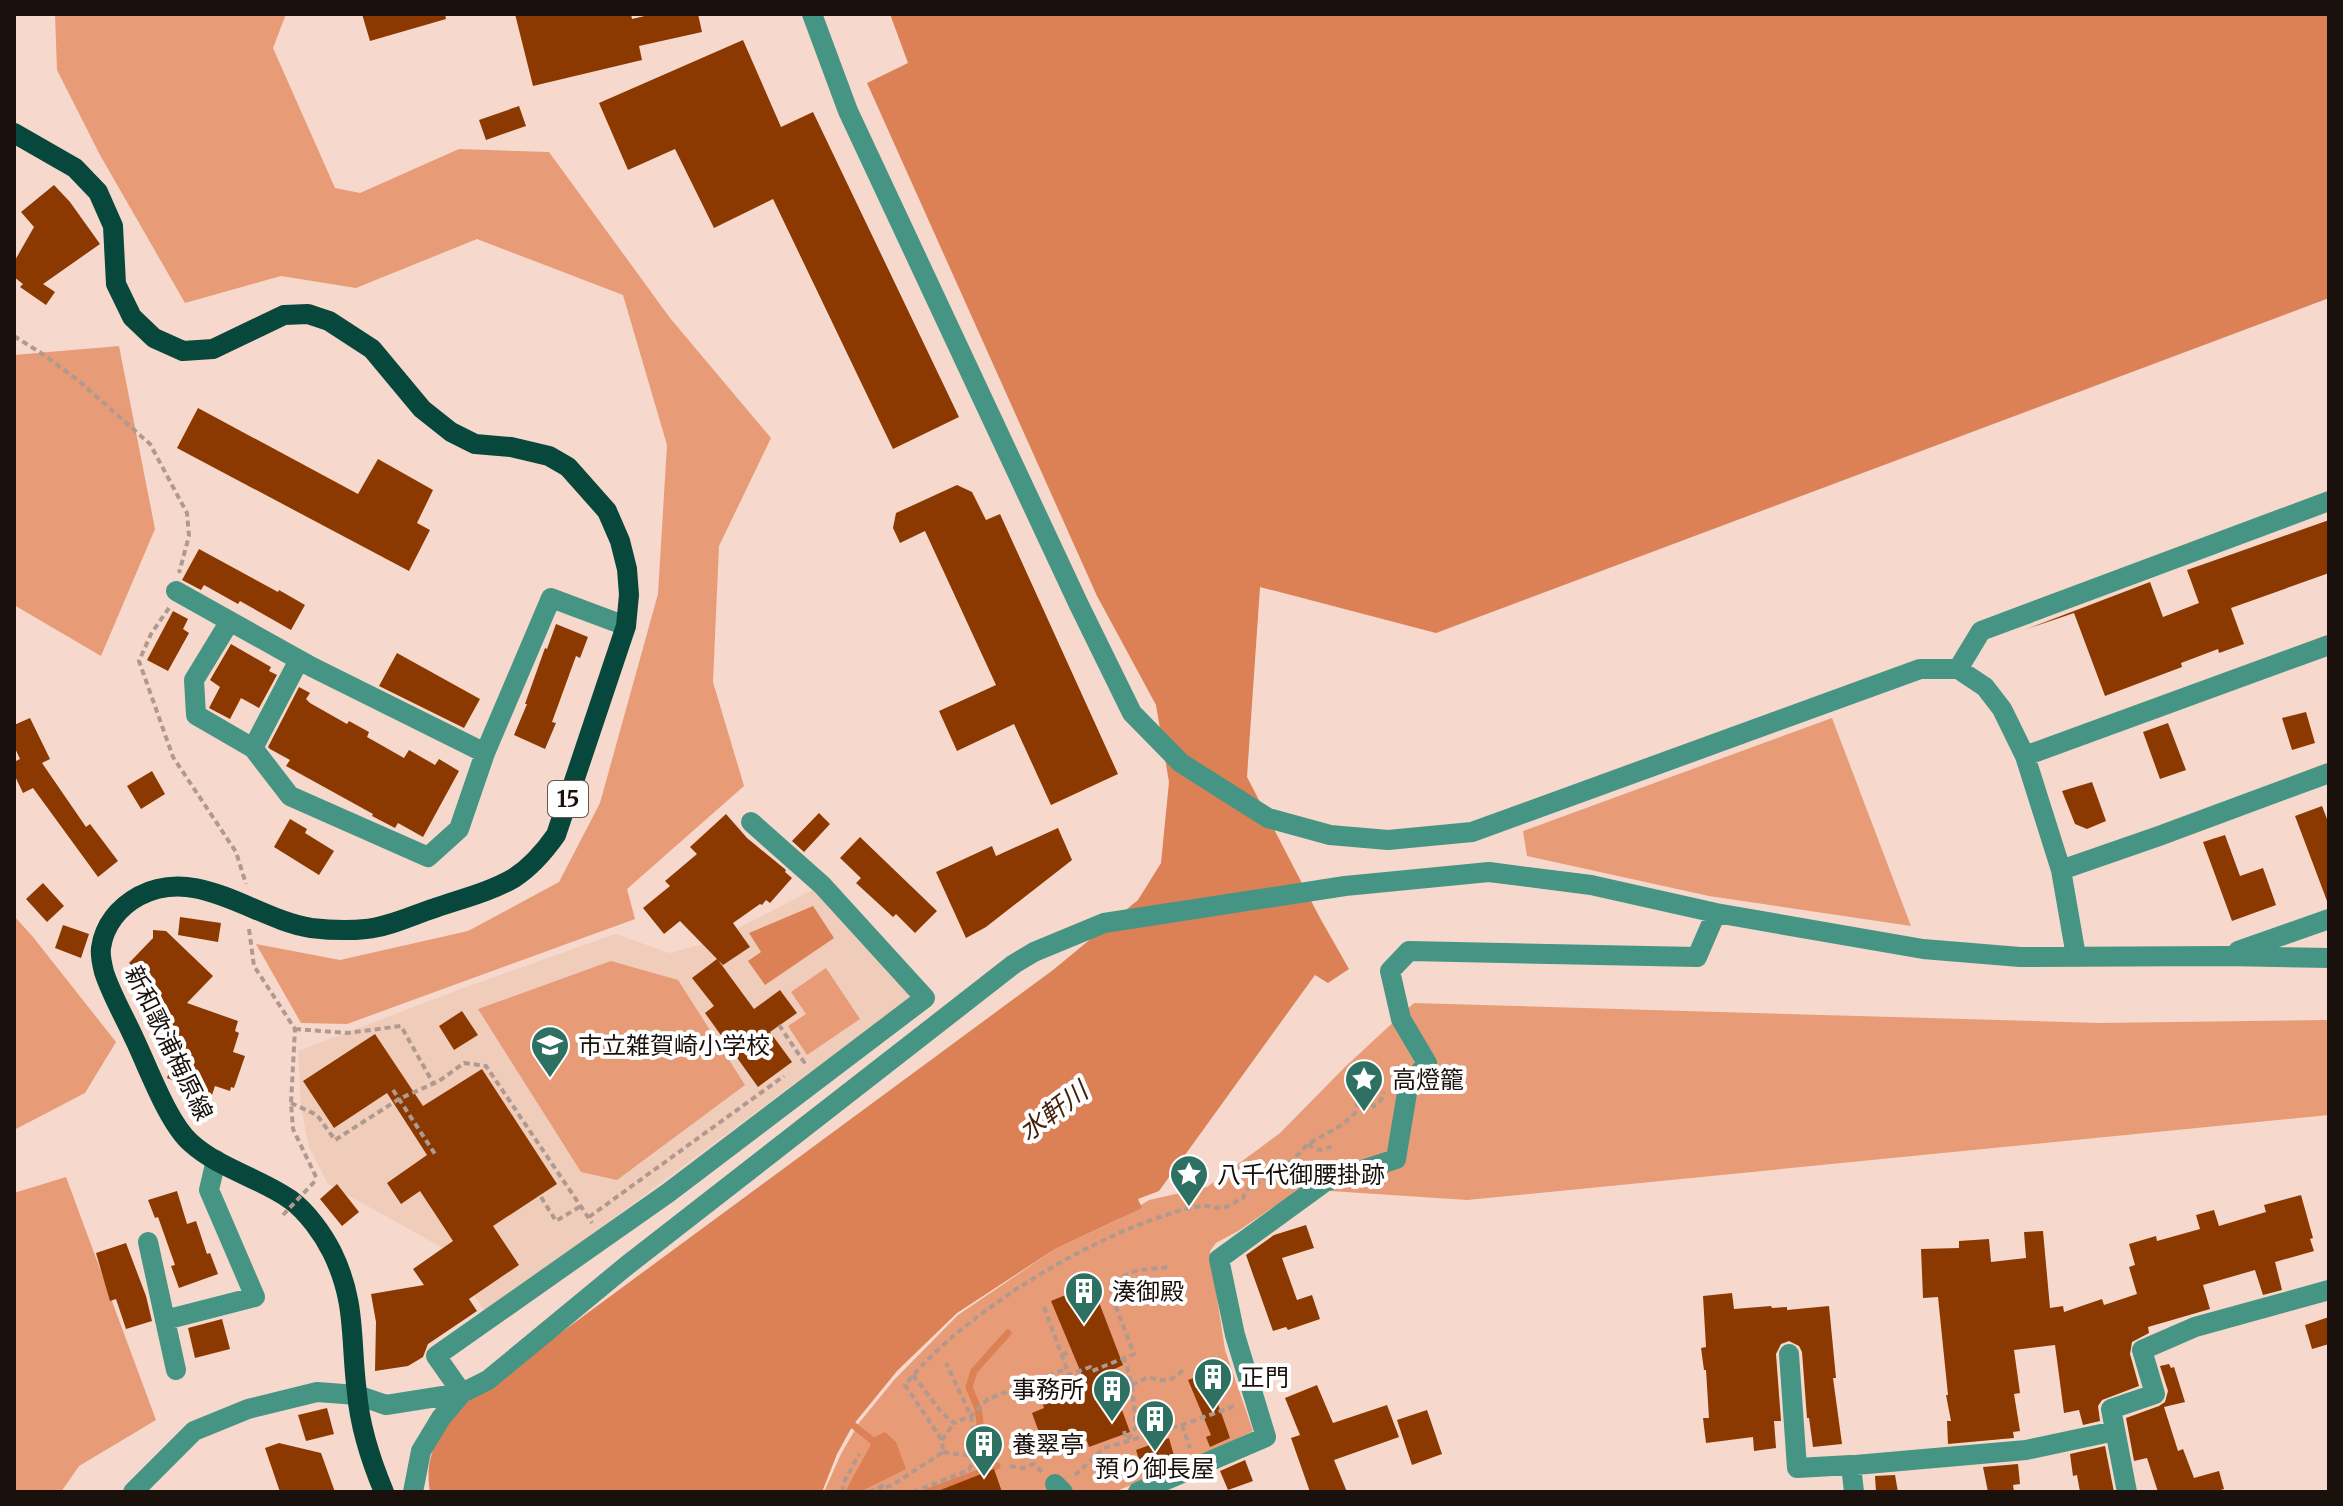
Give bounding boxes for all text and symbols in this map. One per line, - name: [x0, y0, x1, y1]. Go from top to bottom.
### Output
- road number: 15: [548, 781, 588, 817]
- street label: 新和歌浦梅原線: [118, 961, 220, 1125]
- school or university icon: 市立雑賀崎小学校: [529, 1024, 571, 1079]
- place label: 市立雑賀崎小学校: [578, 1030, 770, 1061]
- place icon: 高燈籠: [1343, 1058, 1385, 1113]
- place label: 高燈籠: [1392, 1064, 1464, 1095]
- water label: 水軒川: [1012, 1073, 1096, 1148]
- place icon: 八千代御腰掛跡: [1168, 1153, 1210, 1208]
- place label: 八千代御腰掛跡: [1217, 1159, 1385, 1190]
- building icon: 湊御殿: [1063, 1270, 1105, 1325]
- place label: 湊御殿: [1112, 1276, 1184, 1307]
- building icon: 正門: [1192, 1356, 1234, 1411]
- place label: 正門: [1241, 1362, 1289, 1393]
- building icon: 事務所: [1091, 1368, 1133, 1423]
- place label: 事務所: [1012, 1374, 1084, 1405]
- building icon: 預り御長屋: [1134, 1398, 1176, 1453]
- building icon: 養翠亭: [963, 1423, 1005, 1478]
- place label: 養翠亭: [1012, 1429, 1084, 1460]
- place label: 預り御長屋: [1095, 1453, 1215, 1484]

